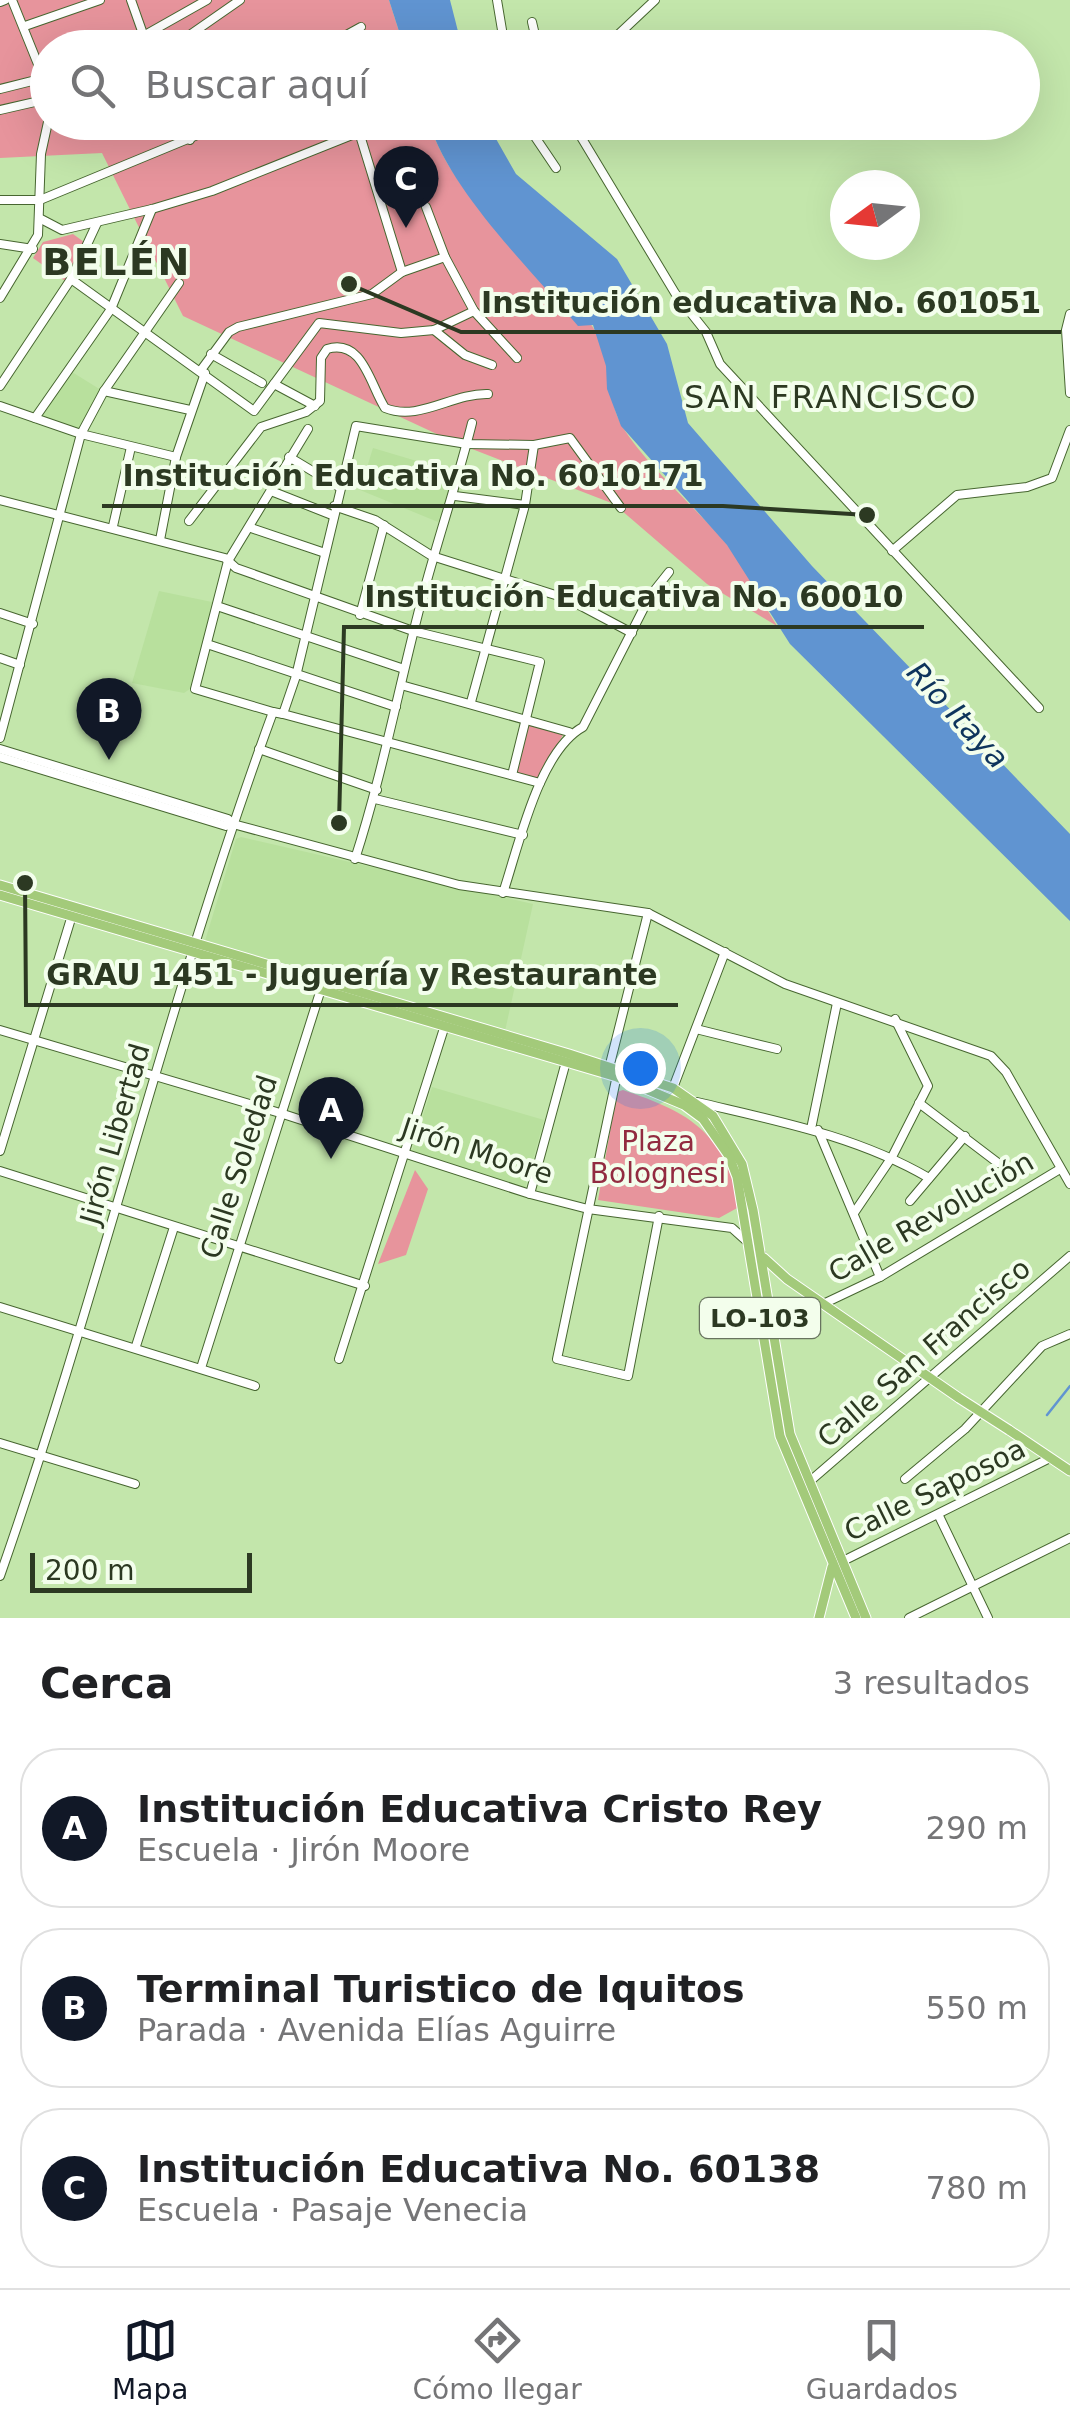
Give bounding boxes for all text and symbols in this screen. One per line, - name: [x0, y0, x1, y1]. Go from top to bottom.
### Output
- search box: [30, 30, 1040, 140]
- icon: search: [65, 58, 120, 113]
- text: Buscar aquí: [145, 63, 369, 107]
- pin: C: [374, 146, 438, 228]
- north arrow: [830, 170, 920, 260]
- district label: BELÉN: [42, 240, 192, 284]
- callout: Institución educativa No. 601051: [461, 272, 1061, 332]
- text: Institución educativa No. 601051: [481, 285, 1041, 320]
- district label: SAN FRANCISCO: [684, 378, 978, 416]
- callout: Institución Educativa No. 6010171: [102, 446, 723, 506]
- text: Institución Educativa No. 6010171: [122, 458, 704, 493]
- callout: Institución Educativa No. 60010: [344, 567, 924, 627]
- text: Institución Educativa No. 60010: [364, 579, 904, 614]
- water label: Río Itaya: [900, 655, 1016, 775]
- pin: B: [76, 678, 142, 760]
- callout: GRAU 1451 - Juguería y Restaurante: [26, 945, 678, 1005]
- text: GRAU 1451 - Juguería y Restaurante: [46, 957, 658, 992]
- street label: Jirón Libertad: [73, 1040, 157, 1230]
- your location: [615, 1043, 666, 1094]
- street label: Calle Soledad: [194, 1071, 284, 1263]
- pin: A: [298, 1076, 364, 1159]
- street label: Jirón Moore: [395, 1110, 557, 1191]
- park label: Plaza Bolognesi: [590, 1125, 726, 1190]
- street label: Calle Revolución: [823, 1145, 1039, 1289]
- street label: Calle San Francisco: [811, 1252, 1037, 1454]
- road number: LO-103: [700, 1298, 820, 1338]
- street label: Calle Saposoa: [839, 1432, 1031, 1548]
- scale bar: [30, 1548, 252, 1592]
- text: 200 m: [45, 1554, 135, 1587]
- text: Cerca: [40, 1659, 173, 1708]
- text: 3 resultados: [833, 1664, 1030, 1702]
- text: Institución Educativa Cristo Rey: [137, 1787, 822, 1831]
- text: A: [62, 1809, 87, 1847]
- text: 290 m: [926, 1809, 1028, 1847]
- text: Escuela · Jirón Moore: [137, 1831, 470, 1869]
- text: Terminal Turistico de Iquitos: [137, 1967, 745, 2011]
- text: B: [62, 1989, 87, 2027]
- text: 550 m: [926, 1989, 1028, 2027]
- text: Parada · Avenida Elías Aguirre: [137, 2011, 616, 2049]
- text: Institución Educativa No. 60138: [137, 2147, 820, 2191]
- text: C: [63, 2169, 86, 2207]
- text: 780 m: [926, 2169, 1028, 2207]
- text: Escuela · Pasaje Venecia: [137, 2191, 528, 2229]
- tab: Mapa: [112, 2313, 188, 2406]
- tab: Cómo llegar: [412, 2313, 582, 2406]
- tab: Guardados: [806, 2313, 958, 2406]

